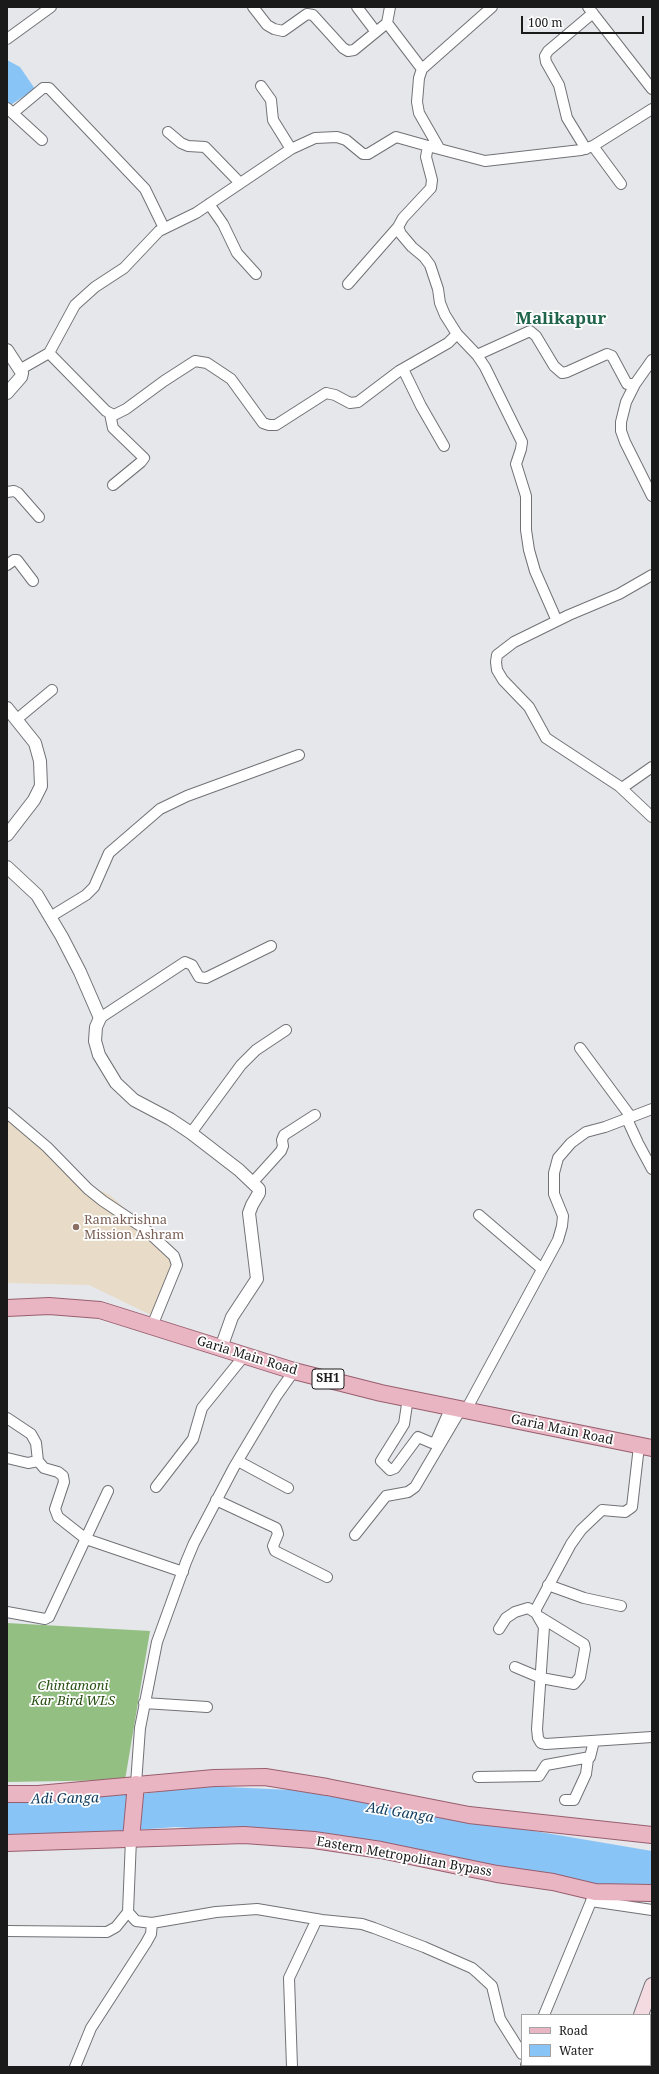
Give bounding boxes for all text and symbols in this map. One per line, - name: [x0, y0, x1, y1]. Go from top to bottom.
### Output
- scale bar: [523, 8, 646, 34]
- text: 100 m: [528, 14, 563, 31]
- district label: Malikapur: [516, 309, 606, 329]
- place label: Ramakrishna Mission Ashram: [84, 1212, 184, 1243]
- marker: Ramakrishna Mission Ashram: [71, 1222, 81, 1232]
- street label: Garia Main Road: [195, 1333, 299, 1379]
- road number: SH1: [312, 1369, 344, 1389]
- street label: Garia Main Road: [509, 1412, 615, 1448]
- park label: Chintamoni Kar Bird WLS: [31, 1678, 115, 1709]
- water label: Adi Ganga: [31, 1790, 99, 1808]
- water label: Adi Ganga: [365, 1799, 435, 1827]
- street label: Eastern Metropolitan Bypass: [315, 1834, 493, 1880]
- legend: [521, 2014, 651, 2066]
- text: Road: [559, 2022, 588, 2039]
- text: Water: [559, 2042, 594, 2059]

